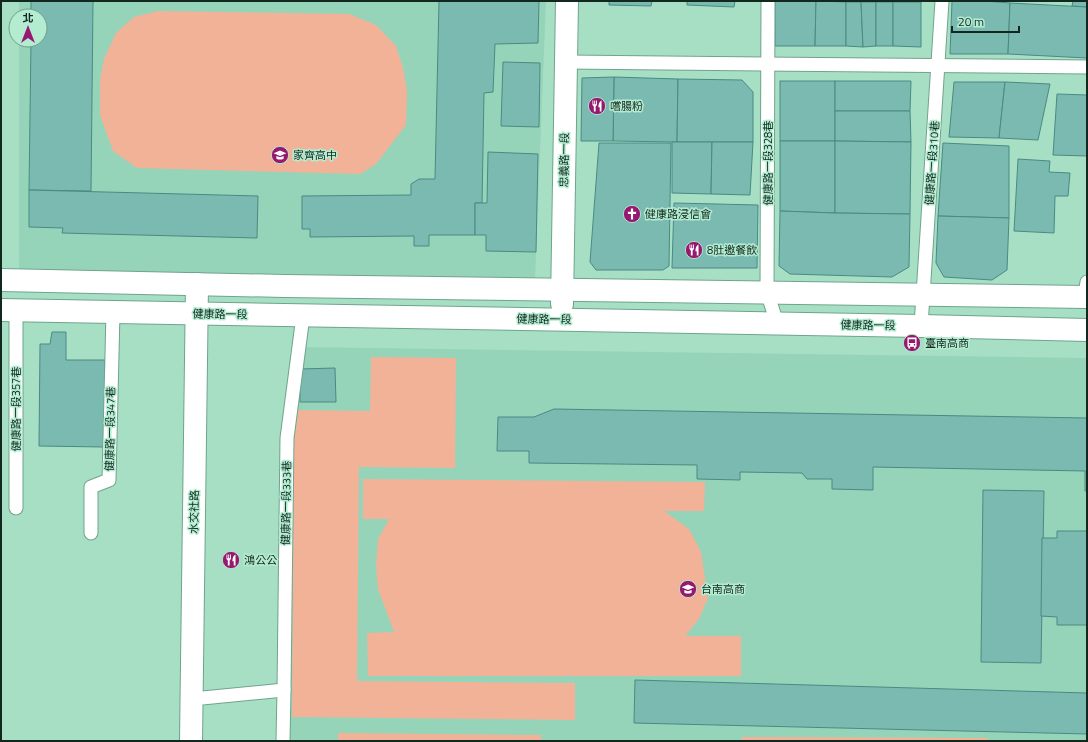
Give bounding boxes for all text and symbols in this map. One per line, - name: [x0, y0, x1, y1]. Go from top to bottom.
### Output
- north arrow: [8, 8, 48, 48]
- scale bar: [952, 8, 1019, 34]
- text: 北: [23, 10, 34, 26]
- text: 20 m: [958, 12, 984, 31]
- restaurant icon: 嚐腸粉: [587, 96, 607, 116]
- place label: 嚐腸粉: [610, 98, 643, 114]
- street label: 健康路一段310巷: [921, 120, 943, 206]
- street label: 健康路一段328巷: [760, 121, 776, 205]
- street label: 忠義路一段: [556, 132, 572, 188]
- school or university icon: 家齊高中: [270, 145, 290, 165]
- place label: 家齊高中: [293, 147, 337, 163]
- church icon: 健康路浸信會: [622, 204, 642, 224]
- place label: 健康路浸信會: [645, 206, 711, 222]
- restaurant icon: 8肚邀餐飲: [684, 240, 704, 260]
- place label: 8肚邀餐飲: [707, 242, 757, 258]
- street label: 健康路一段: [192, 306, 248, 322]
- street label: 健康路一段: [516, 311, 572, 327]
- street label: 健康路一段: [840, 317, 896, 333]
- bus stop icon: 臺南高商: [902, 333, 922, 353]
- place label: 臺南高商: [925, 335, 969, 351]
- street label: 健康路一段357巷: [8, 367, 24, 451]
- street label: 健康路一段347巷: [101, 387, 119, 471]
- street label: 健康路一段333巷: [277, 461, 295, 545]
- street label: 水交社路: [186, 490, 202, 534]
- restaurant icon: 鴻公公: [221, 550, 241, 570]
- place label: 鴻公公: [244, 552, 277, 568]
- school or university icon: 台南高商: [678, 579, 698, 599]
- place label: 台南高商: [701, 581, 745, 597]

